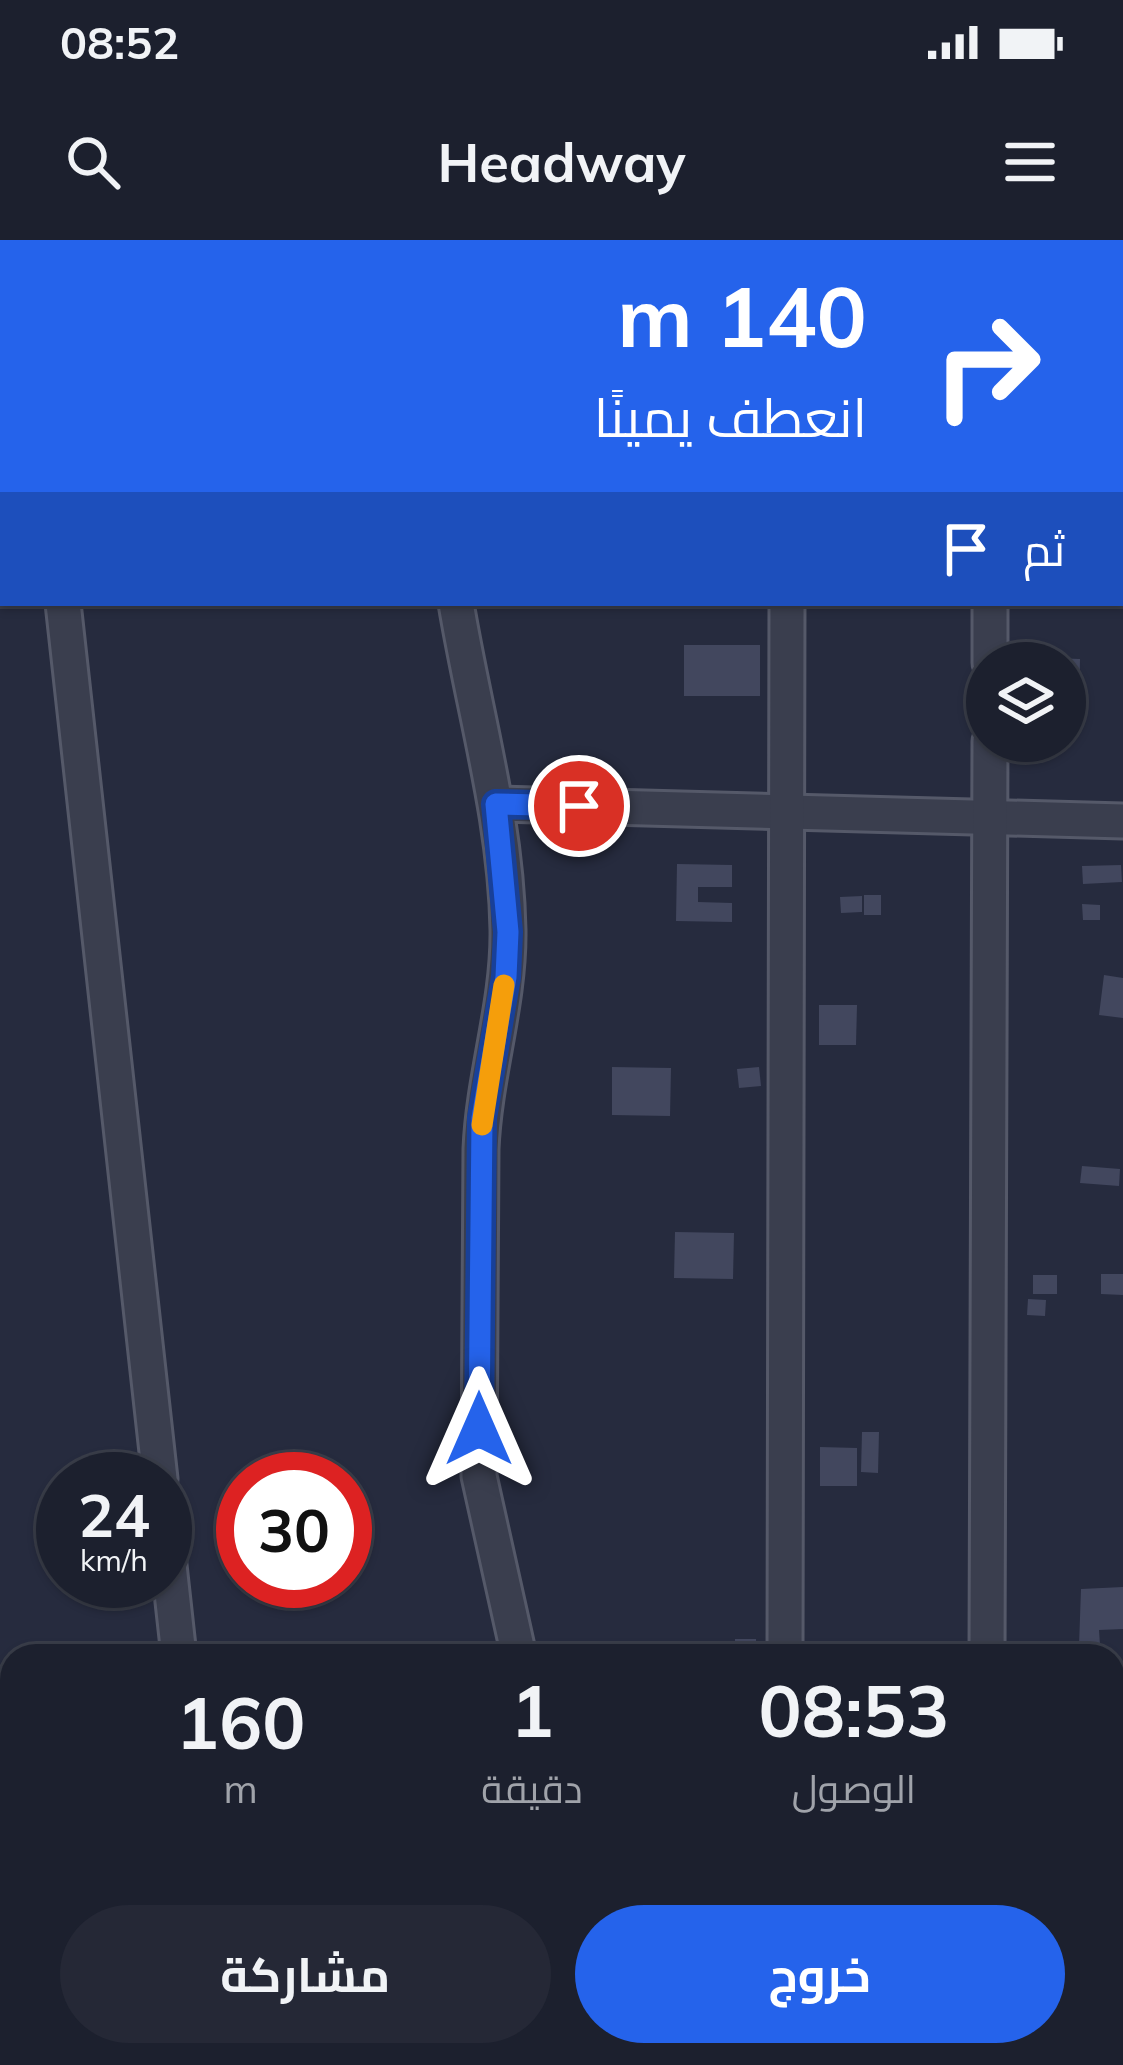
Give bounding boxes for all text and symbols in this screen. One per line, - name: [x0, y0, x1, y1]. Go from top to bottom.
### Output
- text: 08:52: [60, 14, 179, 70]
- text: Headway: [437, 128, 686, 196]
- icon: search: [60, 129, 126, 195]
- icon: menu: [997, 129, 1063, 195]
- text: 140 m: [617, 263, 867, 368]
- icon: right: [909, 288, 1065, 444]
- text: انعطف يمينًا: [594, 383, 867, 451]
- icon: arrive: [933, 516, 999, 582]
- text: ثم: [1023, 521, 1065, 577]
- map controls: [966, 642, 1086, 762]
- button: layers: [966, 642, 1086, 762]
- pin: [528, 755, 630, 857]
- icon: arrive: [546, 773, 612, 839]
- position arrow: [416, 1366, 542, 1492]
- speed limit sign: 30: [216, 1452, 372, 1608]
- text: 24: [78, 1477, 150, 1552]
- text: km/h: [80, 1541, 148, 1579]
- text: 1: [510, 1665, 554, 1755]
- text: 08:53: [759, 1665, 949, 1755]
- text: 160: [176, 1677, 305, 1767]
- text: m: [224, 1764, 258, 1813]
- text: دقيقة: [481, 1764, 583, 1813]
- text: الوصول: [792, 1764, 916, 1813]
- button: مشاركة: [60, 1905, 551, 2043]
- button: خروج: [575, 1905, 1065, 2043]

